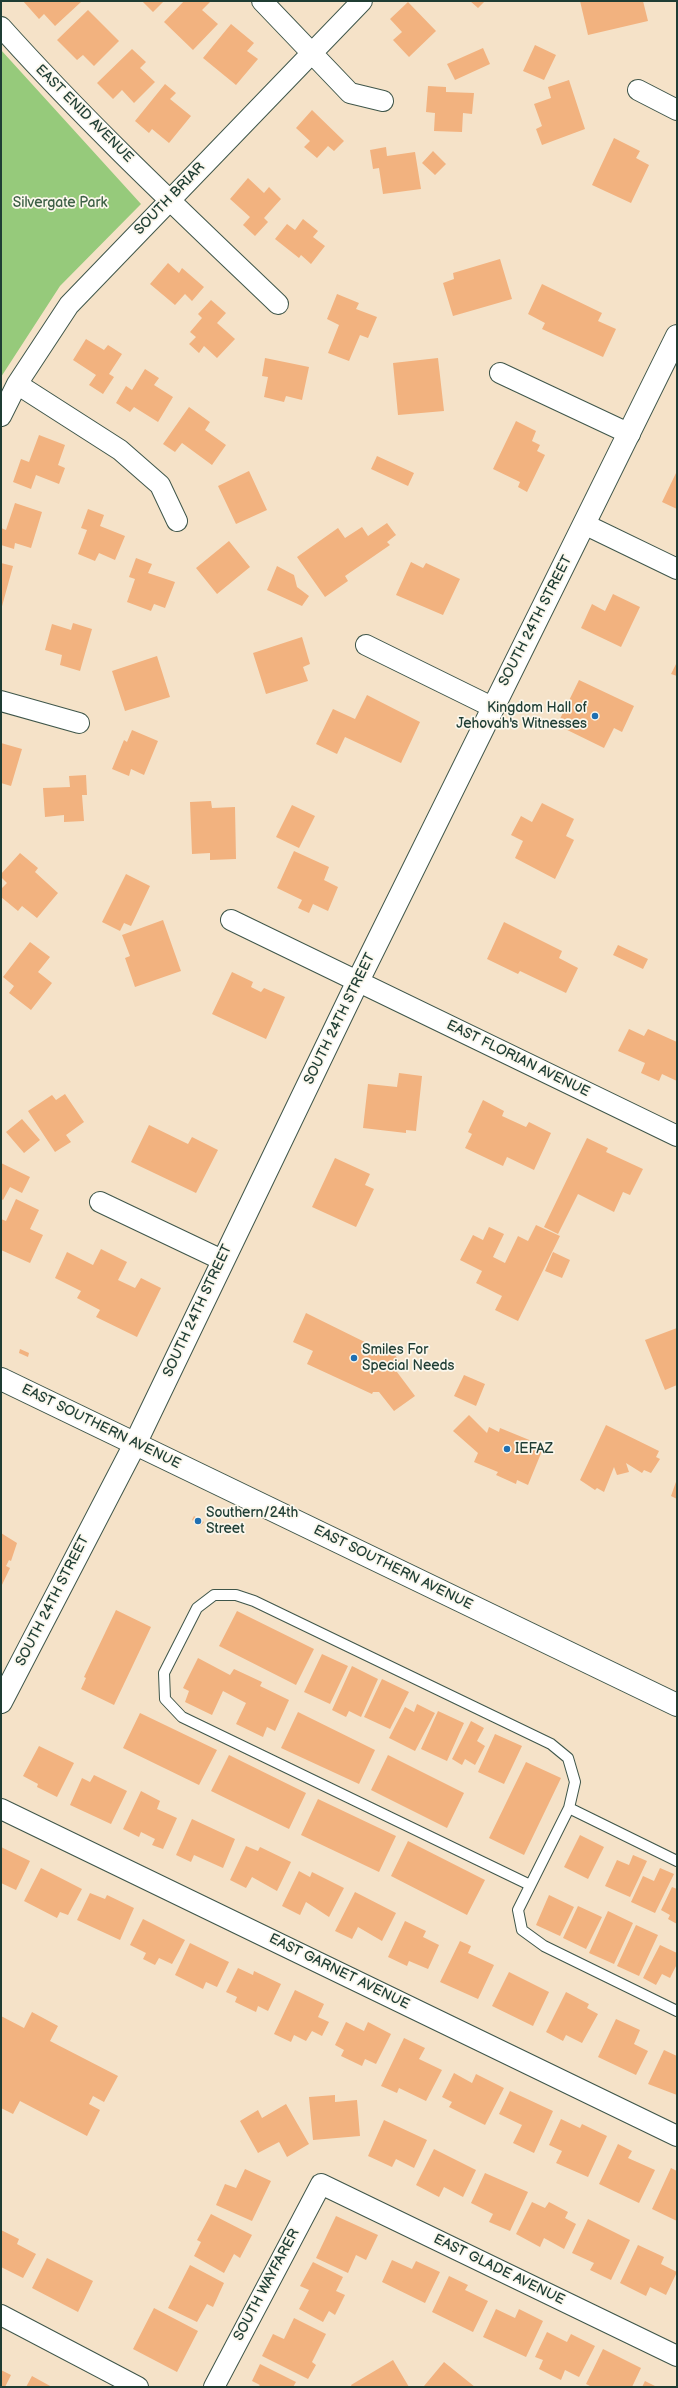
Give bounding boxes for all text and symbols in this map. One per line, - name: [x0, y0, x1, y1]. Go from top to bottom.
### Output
- street label: EAST ENID AVENUE: [32, 62, 136, 166]
- street label: SOUTH BRIAR: [131, 159, 209, 239]
- park label: Silvergate Park: [13, 195, 107, 211]
- street label: SOUTH 24TH STREET: [496, 553, 576, 689]
- place label: Kingdom Hall of Jehovah's Witnesses: [456, 700, 587, 732]
- marker: Kingdom Hall of Jehovah's Witnesses: [590, 711, 600, 721]
- street label: SOUTH 24TH STREET: [301, 950, 379, 1088]
- street label: EAST FLORIAN AVENUE: [444, 1017, 592, 1101]
- street label: SOUTH 24TH STREET: [160, 1242, 236, 1380]
- place label: Smiles For Special Needs: [362, 1342, 455, 1374]
- marker: Smiles For Special Needs: [349, 1353, 359, 1363]
- street label: EAST SOUTHERN AVENUE: [19, 1381, 183, 1473]
- place label: IEFAZ: [515, 1441, 553, 1457]
- marker: IEFAZ: [502, 1444, 512, 1454]
- place label: Southern/24th Street: [206, 1505, 298, 1538]
- marker: Southern/24th Street: [193, 1516, 203, 1526]
- street label: EAST SOUTHERN AVENUE: [311, 1522, 475, 1614]
- street label: SOUTH 24TH STREET: [13, 1533, 93, 1669]
- street label: EAST GARNET AVENUE: [266, 1931, 412, 2013]
- street label: SOUTH WAYFARER: [230, 2226, 304, 2344]
- street label: EAST GLADE AVENUE: [431, 2231, 567, 2309]

